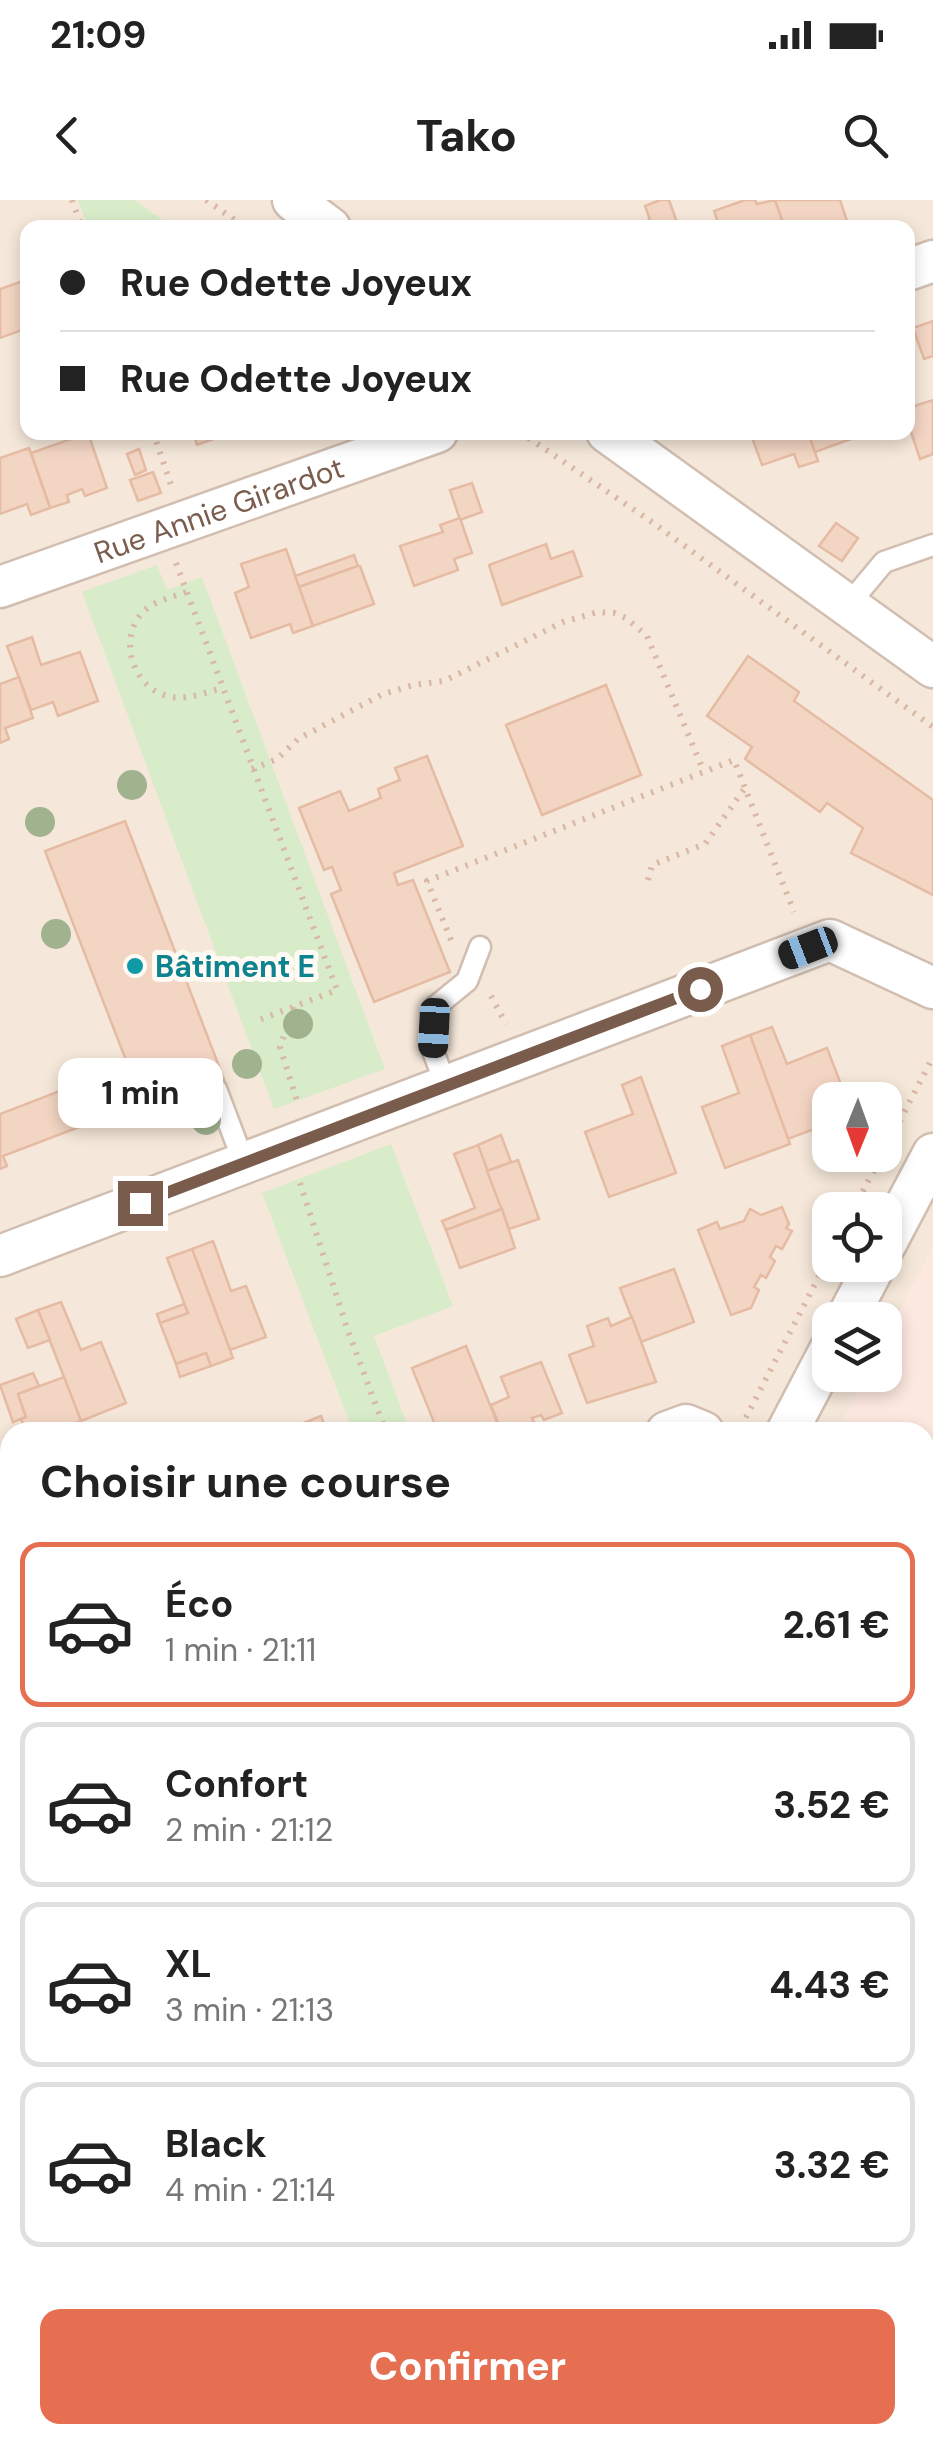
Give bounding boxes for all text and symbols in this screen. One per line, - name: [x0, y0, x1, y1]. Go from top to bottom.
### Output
- text: 21:09: [50, 10, 146, 60]
- text: Tako: [416, 106, 517, 165]
- icon: back: [40, 108, 95, 163]
- icon: search: [838, 108, 893, 163]
- text: Rue Odette Joyeux: [120, 258, 472, 308]
- text: Rue Odette Joyeux: [120, 354, 472, 404]
- street label: Rue Annie Girardot: [88, 447, 349, 572]
- car: [775, 923, 841, 973]
- place label: Bâtiment E: [155, 947, 315, 986]
- marker: Bâtiment E: [124, 955, 146, 977]
- route start: [678, 967, 723, 1012]
- car: [417, 997, 451, 1059]
- callout: 1 min: [58, 1058, 222, 1128]
- text: 1 min: [102, 1072, 179, 1114]
- north arrow: [812, 1082, 902, 1172]
- map controls: [812, 1082, 902, 1392]
- route end: [118, 1181, 163, 1226]
- button: locate: [812, 1192, 902, 1282]
- button: layers: [812, 1302, 902, 1392]
- text: Choisir une course: [40, 1452, 451, 1511]
- text: Éco: [165, 1579, 233, 1629]
- icon: car: [45, 1580, 135, 1670]
- text: 2.61 €: [783, 1600, 890, 1650]
- text: 1 min · 21:11: [165, 1629, 316, 1671]
- text: Confort: [165, 1759, 308, 1809]
- icon: car: [45, 1760, 135, 1850]
- text: 3.52 €: [773, 1780, 890, 1830]
- text: 2 min · 21:12: [165, 1809, 333, 1851]
- text: XL: [165, 1939, 212, 1989]
- icon: car: [45, 1940, 135, 2030]
- text: 4.43 €: [769, 1960, 890, 2010]
- text: 3 min · 21:13: [165, 1989, 334, 2031]
- text: Black: [165, 2119, 267, 2169]
- icon: car: [45, 2120, 135, 2210]
- text: 3.32 €: [774, 2140, 890, 2190]
- text: 4 min · 21:14: [165, 2169, 335, 2211]
- button: Confirmer: [40, 2309, 895, 2424]

